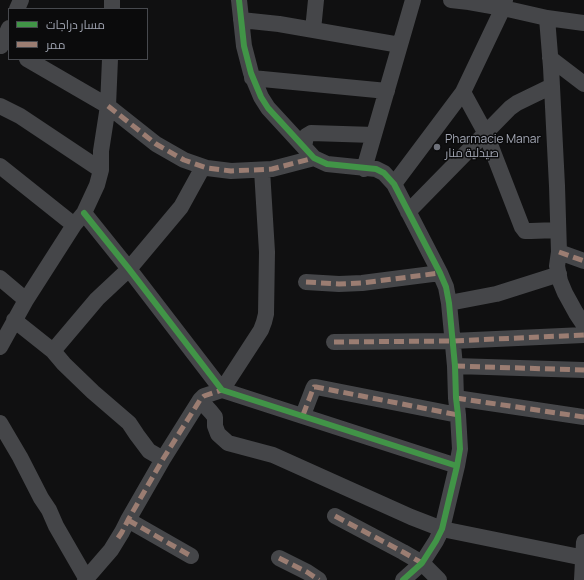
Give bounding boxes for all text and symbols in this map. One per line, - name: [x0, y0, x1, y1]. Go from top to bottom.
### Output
- legend: [8, 8, 148, 60]
- text: مسار دراجات: [46, 16, 105, 33]
- text: ممر: [46, 36, 65, 53]
- place label: Pharmacie Manar صيدلية منار: [445, 133, 541, 161]
- marker: Pharmacie Manar صيدلية منار: [432, 142, 442, 152]

